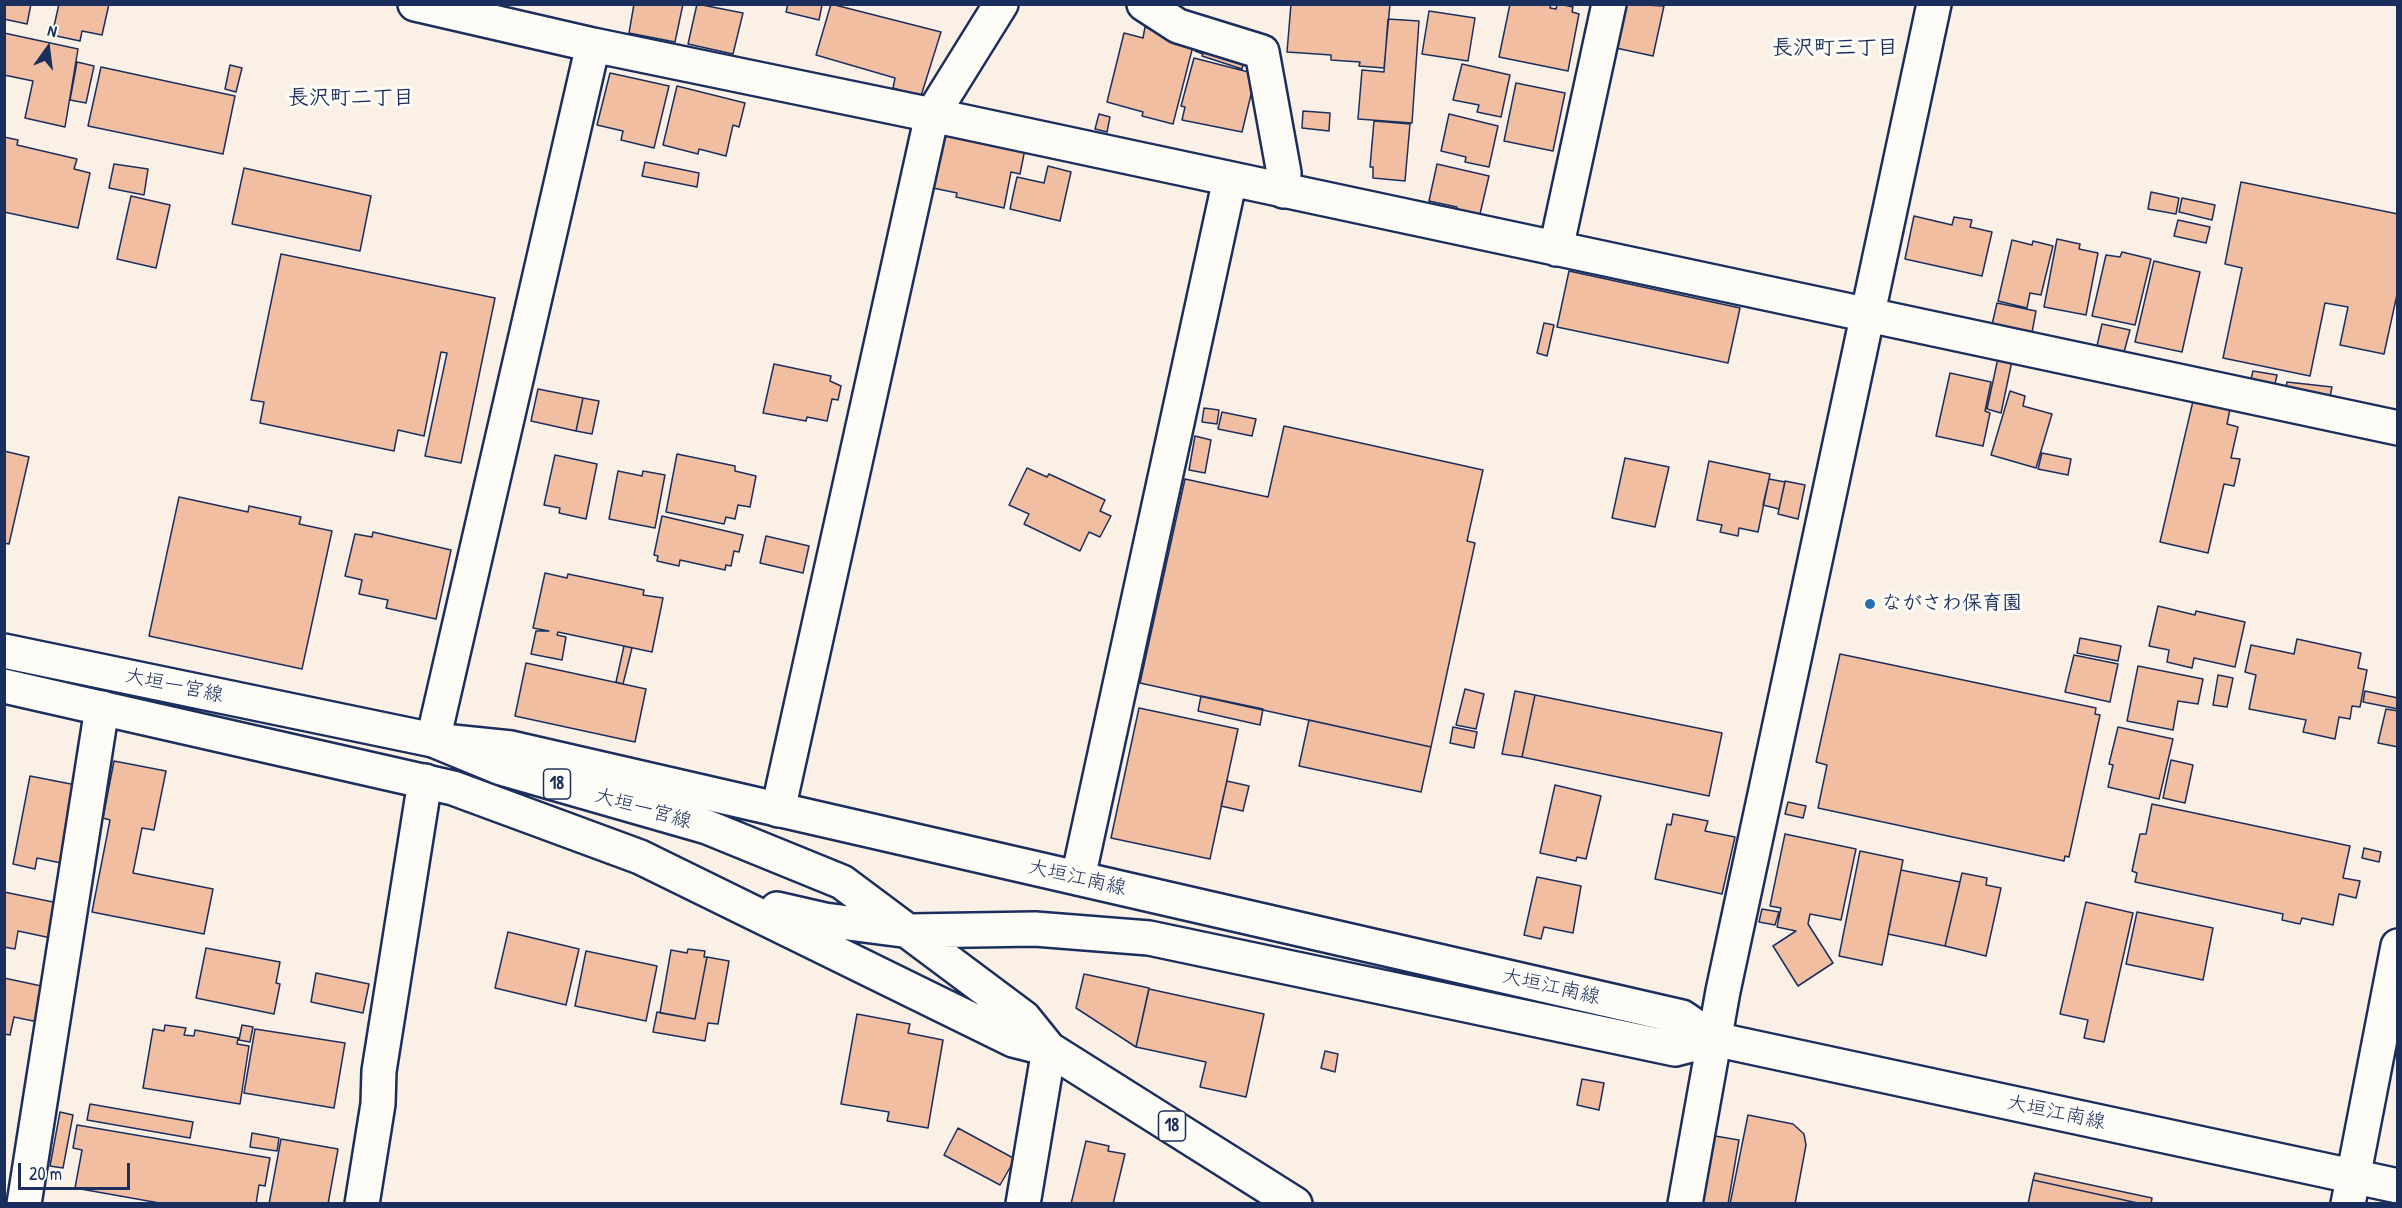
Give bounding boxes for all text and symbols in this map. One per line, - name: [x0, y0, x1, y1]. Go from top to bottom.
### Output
- north arrow: [18, 18, 78, 78]
- text: N: [46, 19, 59, 42]
- district label: 長沢町三丁目: [1772, 35, 1898, 61]
- district label: 長沢町二丁目: [288, 85, 414, 111]
- place label: ながさわ保育園: [1882, 592, 2022, 616]
- marker: ながさわ保育園: [1863, 597, 1877, 611]
- street label: 大垣一宮線: [123, 664, 225, 708]
- road number: 18: [544, 769, 570, 799]
- street label: 大垣一宮線: [592, 784, 694, 834]
- street label: 大垣江南線: [1026, 855, 1128, 901]
- street label: 大垣江南線: [1500, 964, 1602, 1010]
- street label: 大垣江南線: [2005, 1091, 2107, 1135]
- road number: 18: [1158, 1111, 1186, 1141]
- scale bar: [21, 1151, 134, 1189]
- text: 20 m: [29, 1161, 62, 1186]

